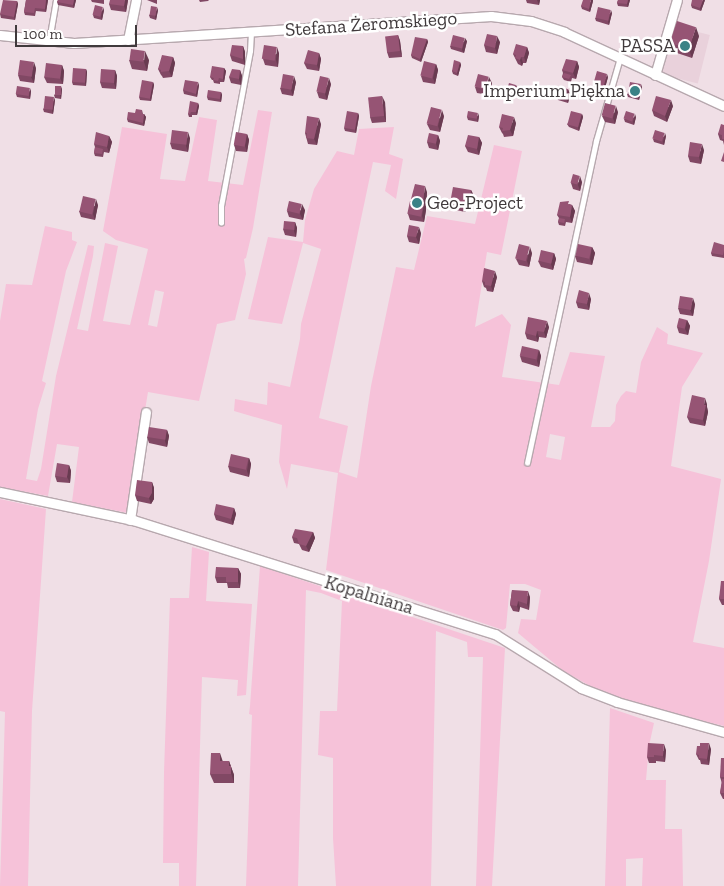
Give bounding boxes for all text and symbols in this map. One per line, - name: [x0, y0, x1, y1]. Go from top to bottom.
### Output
- street label: Stefana Żeromskiego: [284, 7, 458, 41]
- scale bar: [18, 15, 140, 47]
- text: 100 m: [23, 25, 62, 43]
- place label: PASSA: [621, 35, 675, 57]
- marker: PASSA: [679, 40, 691, 52]
- place label: Imperium Piękna: [483, 80, 625, 102]
- marker: Imperium Piękna: [629, 85, 641, 97]
- place label: Geo-Project: [427, 192, 523, 214]
- marker: Geo-Project: [411, 197, 423, 209]
- street label: Kopalniana: [322, 571, 416, 619]

